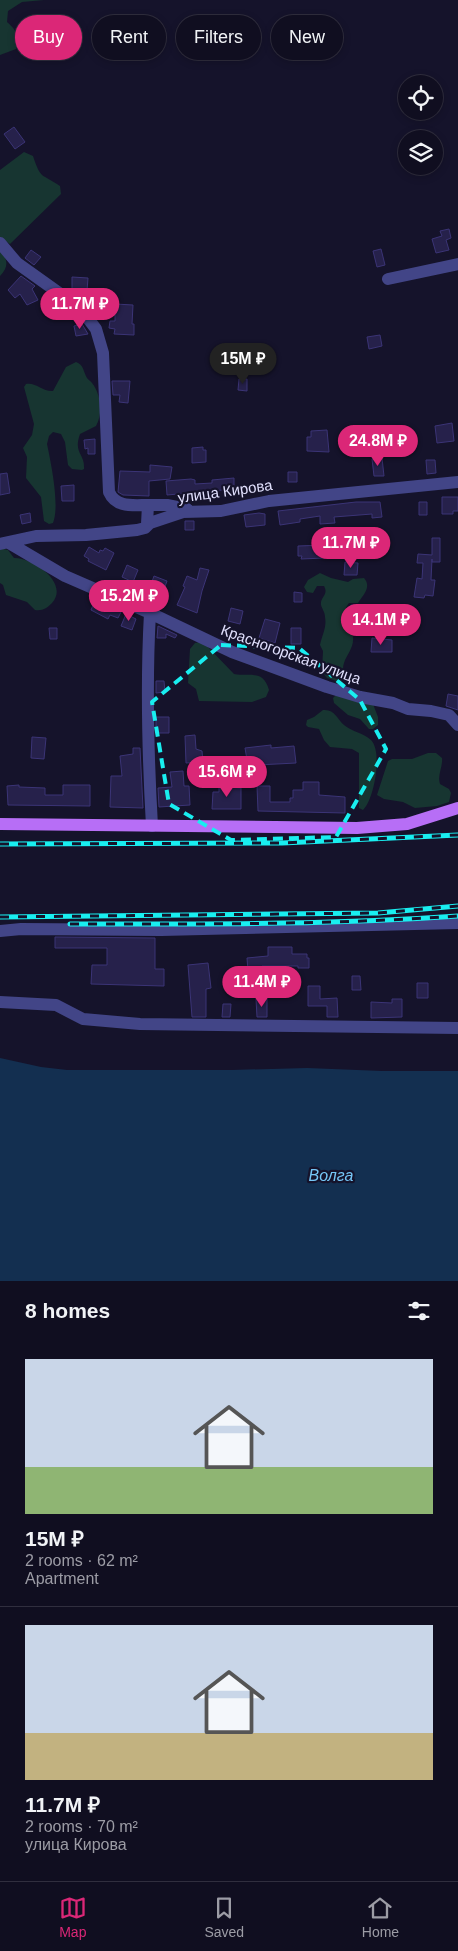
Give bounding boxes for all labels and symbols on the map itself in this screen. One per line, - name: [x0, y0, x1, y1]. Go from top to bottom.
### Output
- pin: 11.7M ₽: [34, 288, 126, 330]
- pin: 15M ₽: [208, 342, 278, 385]
- pin: 24.8M ₽: [332, 424, 424, 467]
- street label: улица Кирова: [177, 476, 274, 506]
- pin: 11.7M ₽: [305, 526, 397, 569]
- pin: 15.2M ₽: [83, 580, 175, 622]
- pin: 14.1M ₽: [335, 604, 427, 646]
- street label: Красногорская улица: [219, 621, 364, 687]
- pin: 15.6M ₽: [181, 756, 273, 798]
- pin: 11.4M ₽: [216, 966, 308, 1008]
- water label: Волга: [309, 1167, 354, 1184]

